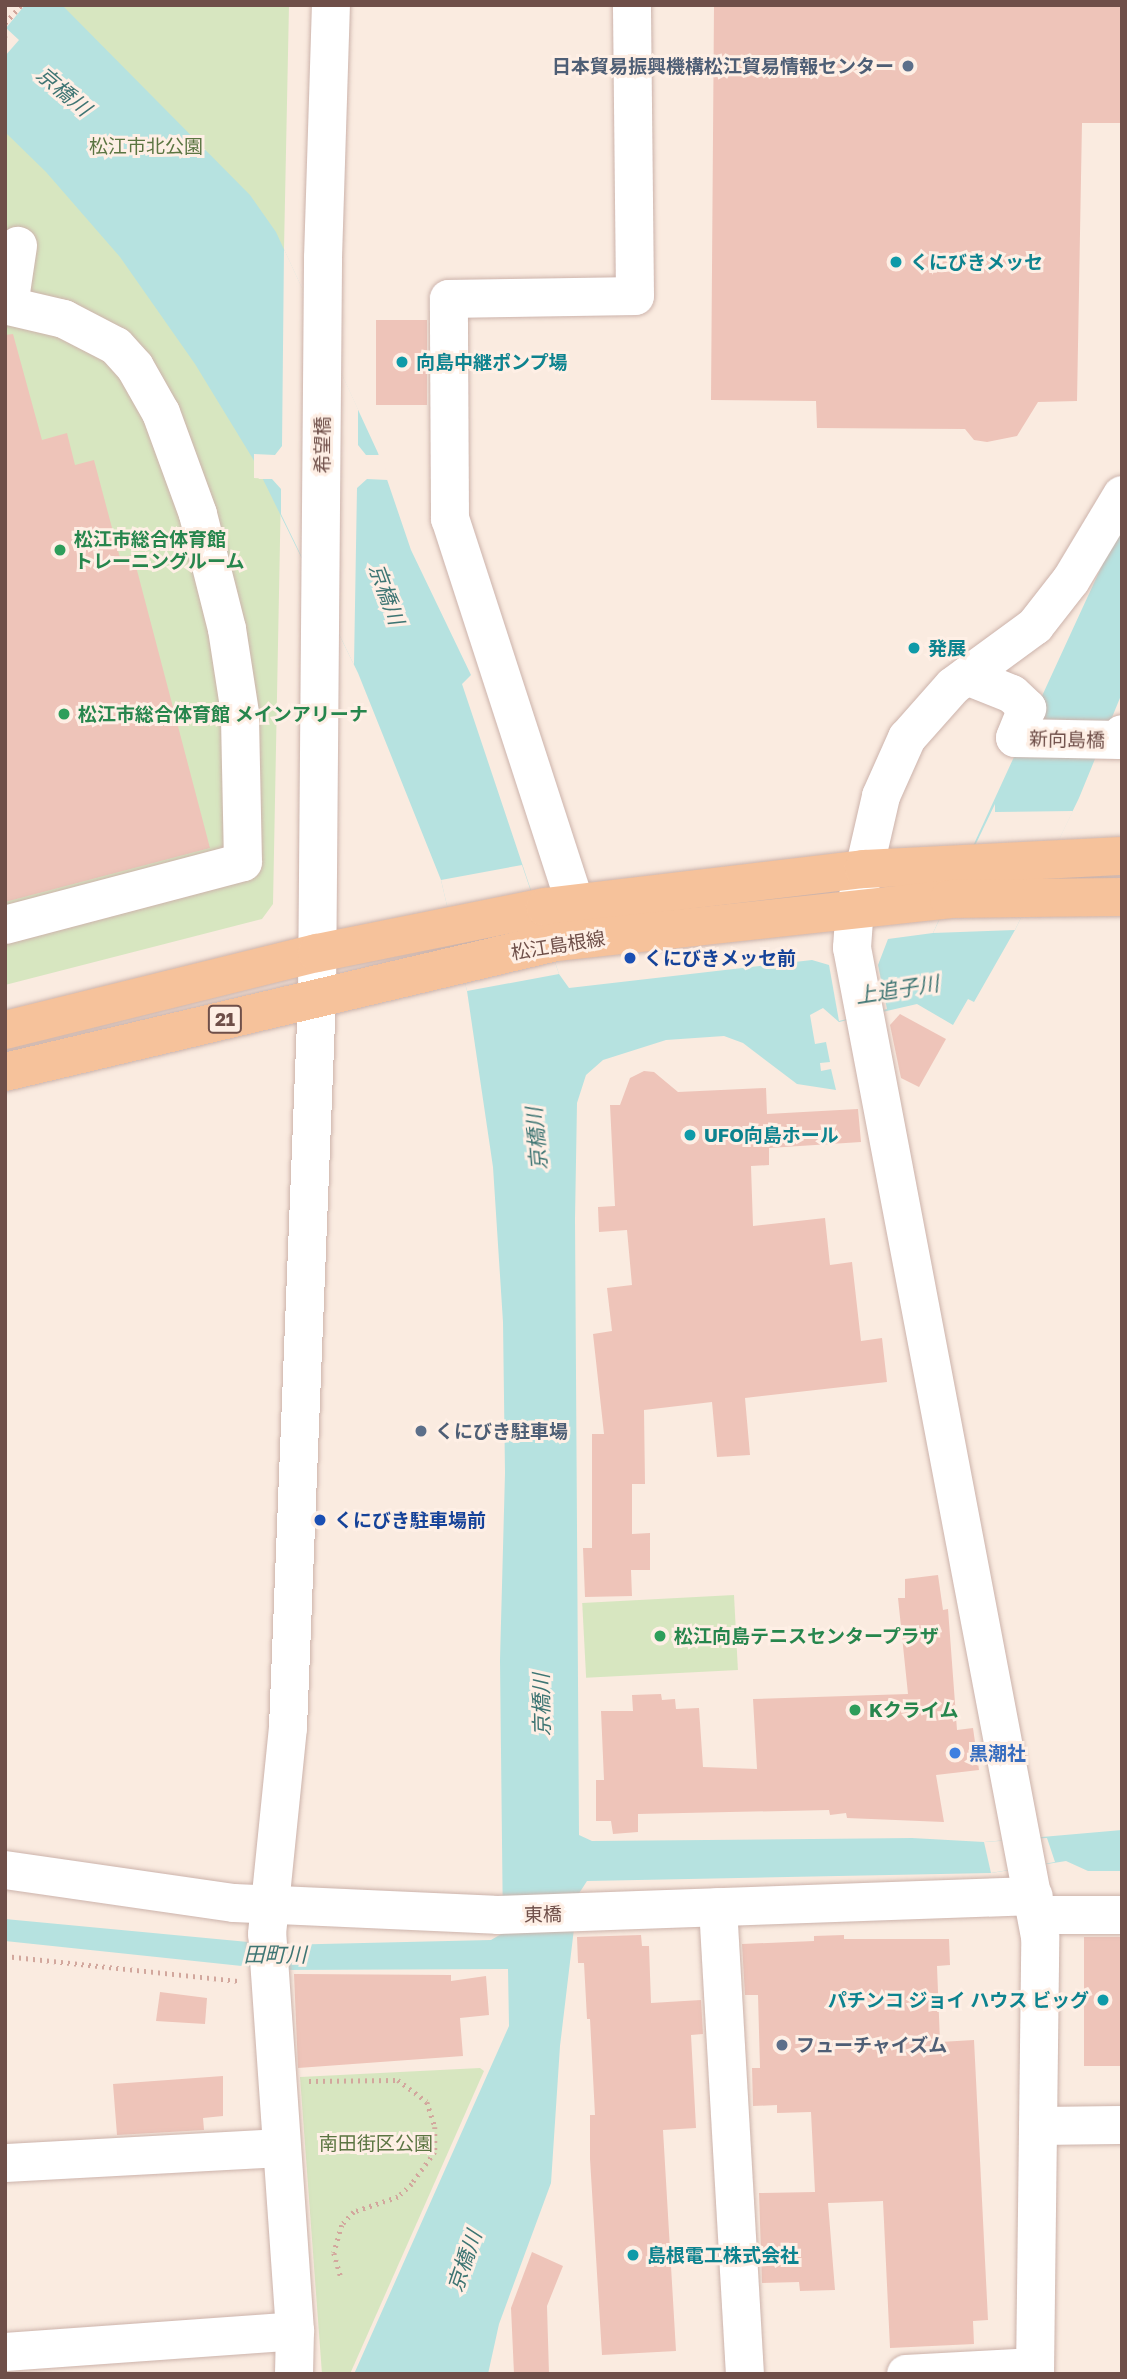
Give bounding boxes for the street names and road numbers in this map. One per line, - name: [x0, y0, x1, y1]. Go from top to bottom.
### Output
- street label: 希望橋: [311, 417, 333, 473]
- street label: 新向島橋: [1029, 727, 1105, 751]
- street label: 松江島根線: [509, 926, 607, 964]
- road number: 21: [208, 1004, 243, 1034]
- street label: 東橋: [524, 1902, 562, 1926]

